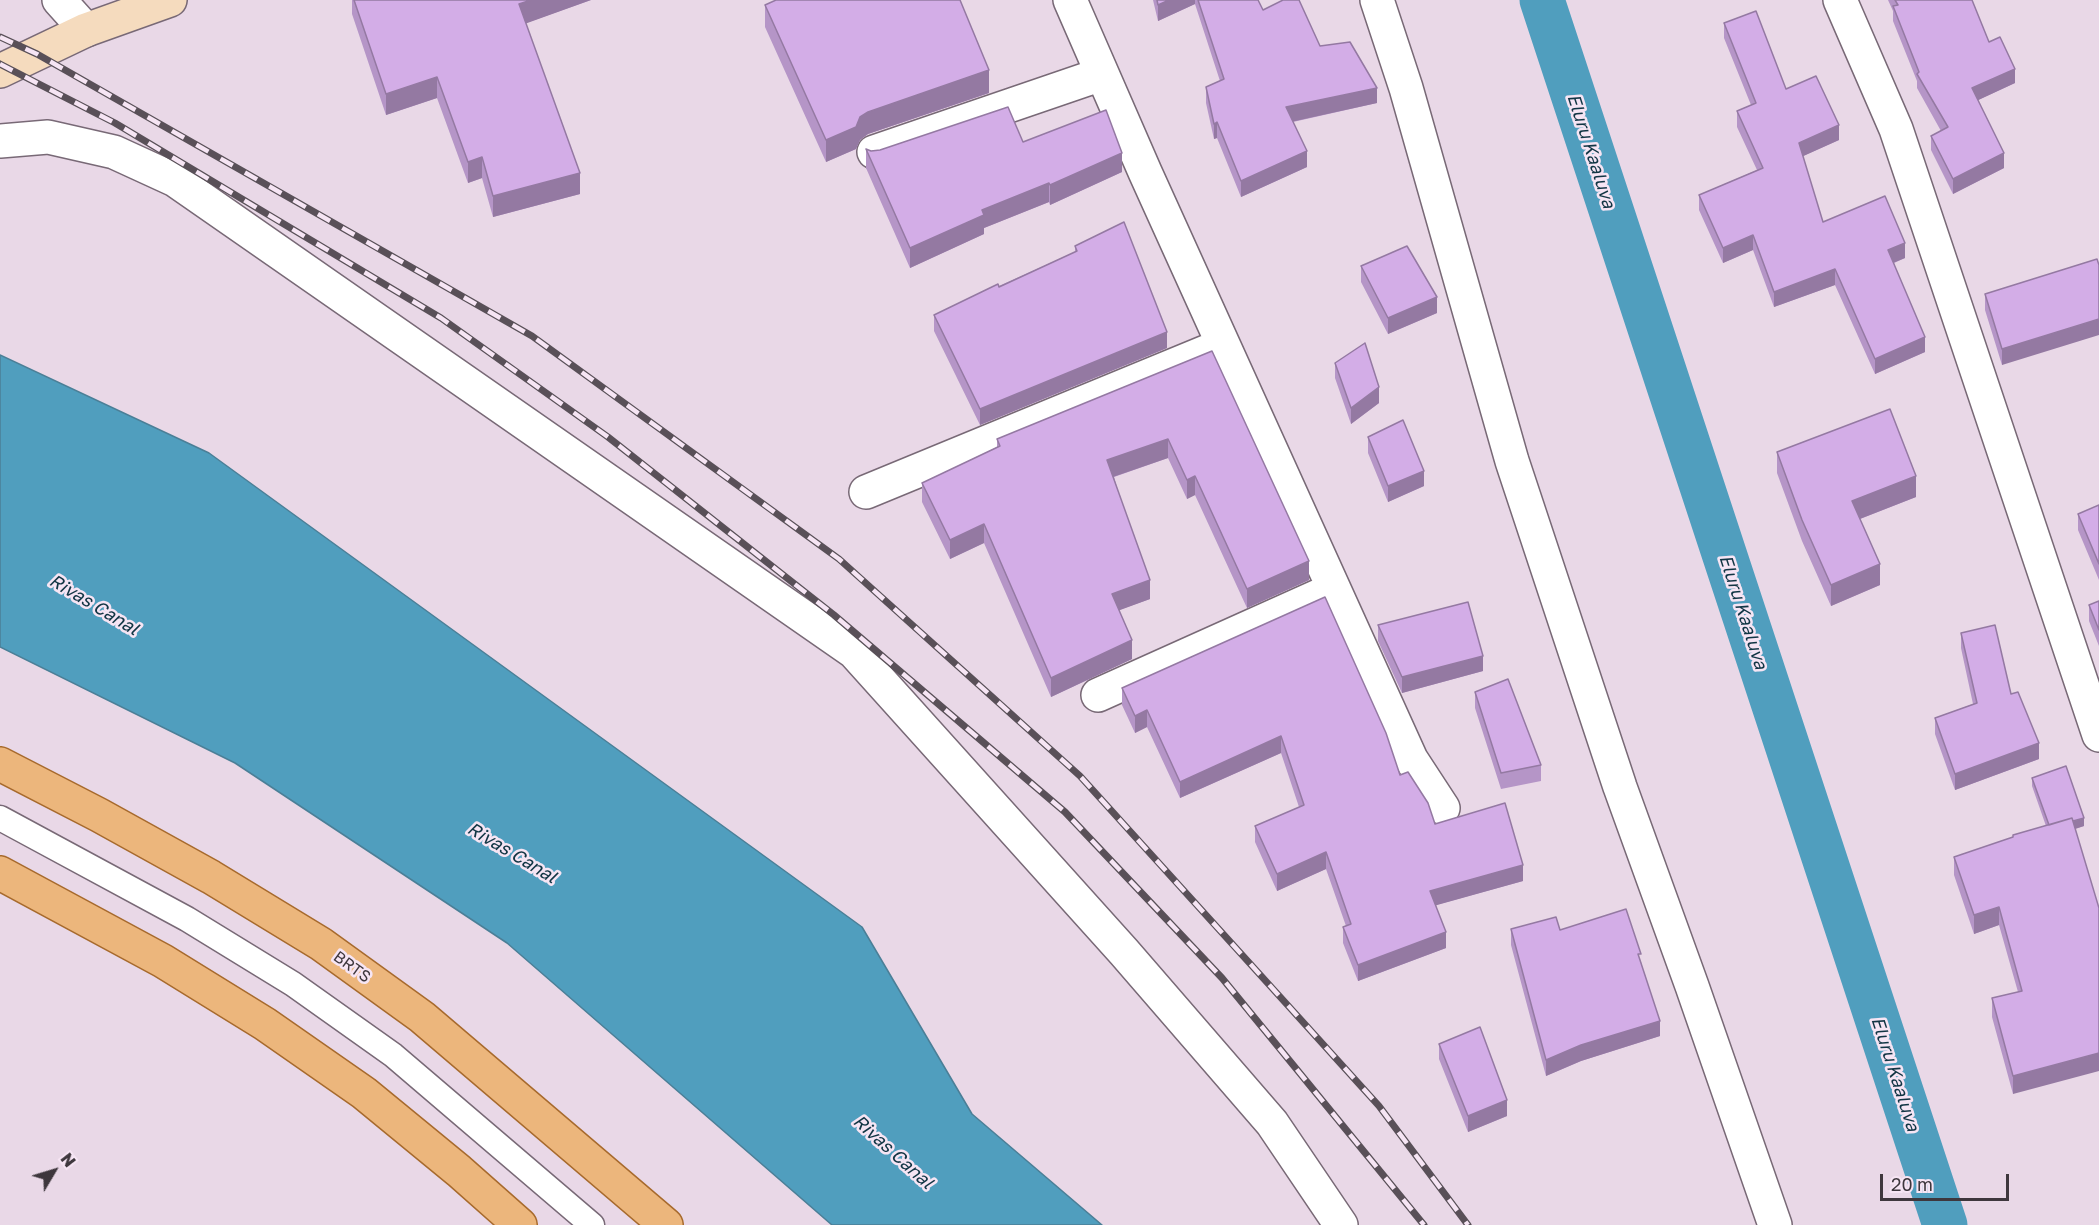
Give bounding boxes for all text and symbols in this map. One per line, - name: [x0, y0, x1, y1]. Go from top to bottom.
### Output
- water label: Eluru Kaaluva: [1562, 91, 1620, 211]
- water label: Eluru Kaaluva: [1714, 552, 1772, 672]
- water label: Rivas Canal: [45, 570, 143, 640]
- water label: Rivas Canal: [463, 818, 561, 888]
- street label: BRTS: [330, 947, 374, 987]
- water label: Eluru Kaaluva: [1866, 1014, 1924, 1134]
- water label: Rivas Canal: [849, 1110, 937, 1194]
- north arrow: [24, 1141, 84, 1201]
- text: N: [57, 1149, 80, 1171]
- scale bar: [1883, 1162, 2012, 1200]
- text: 20 m: [1891, 1173, 1933, 1195]

